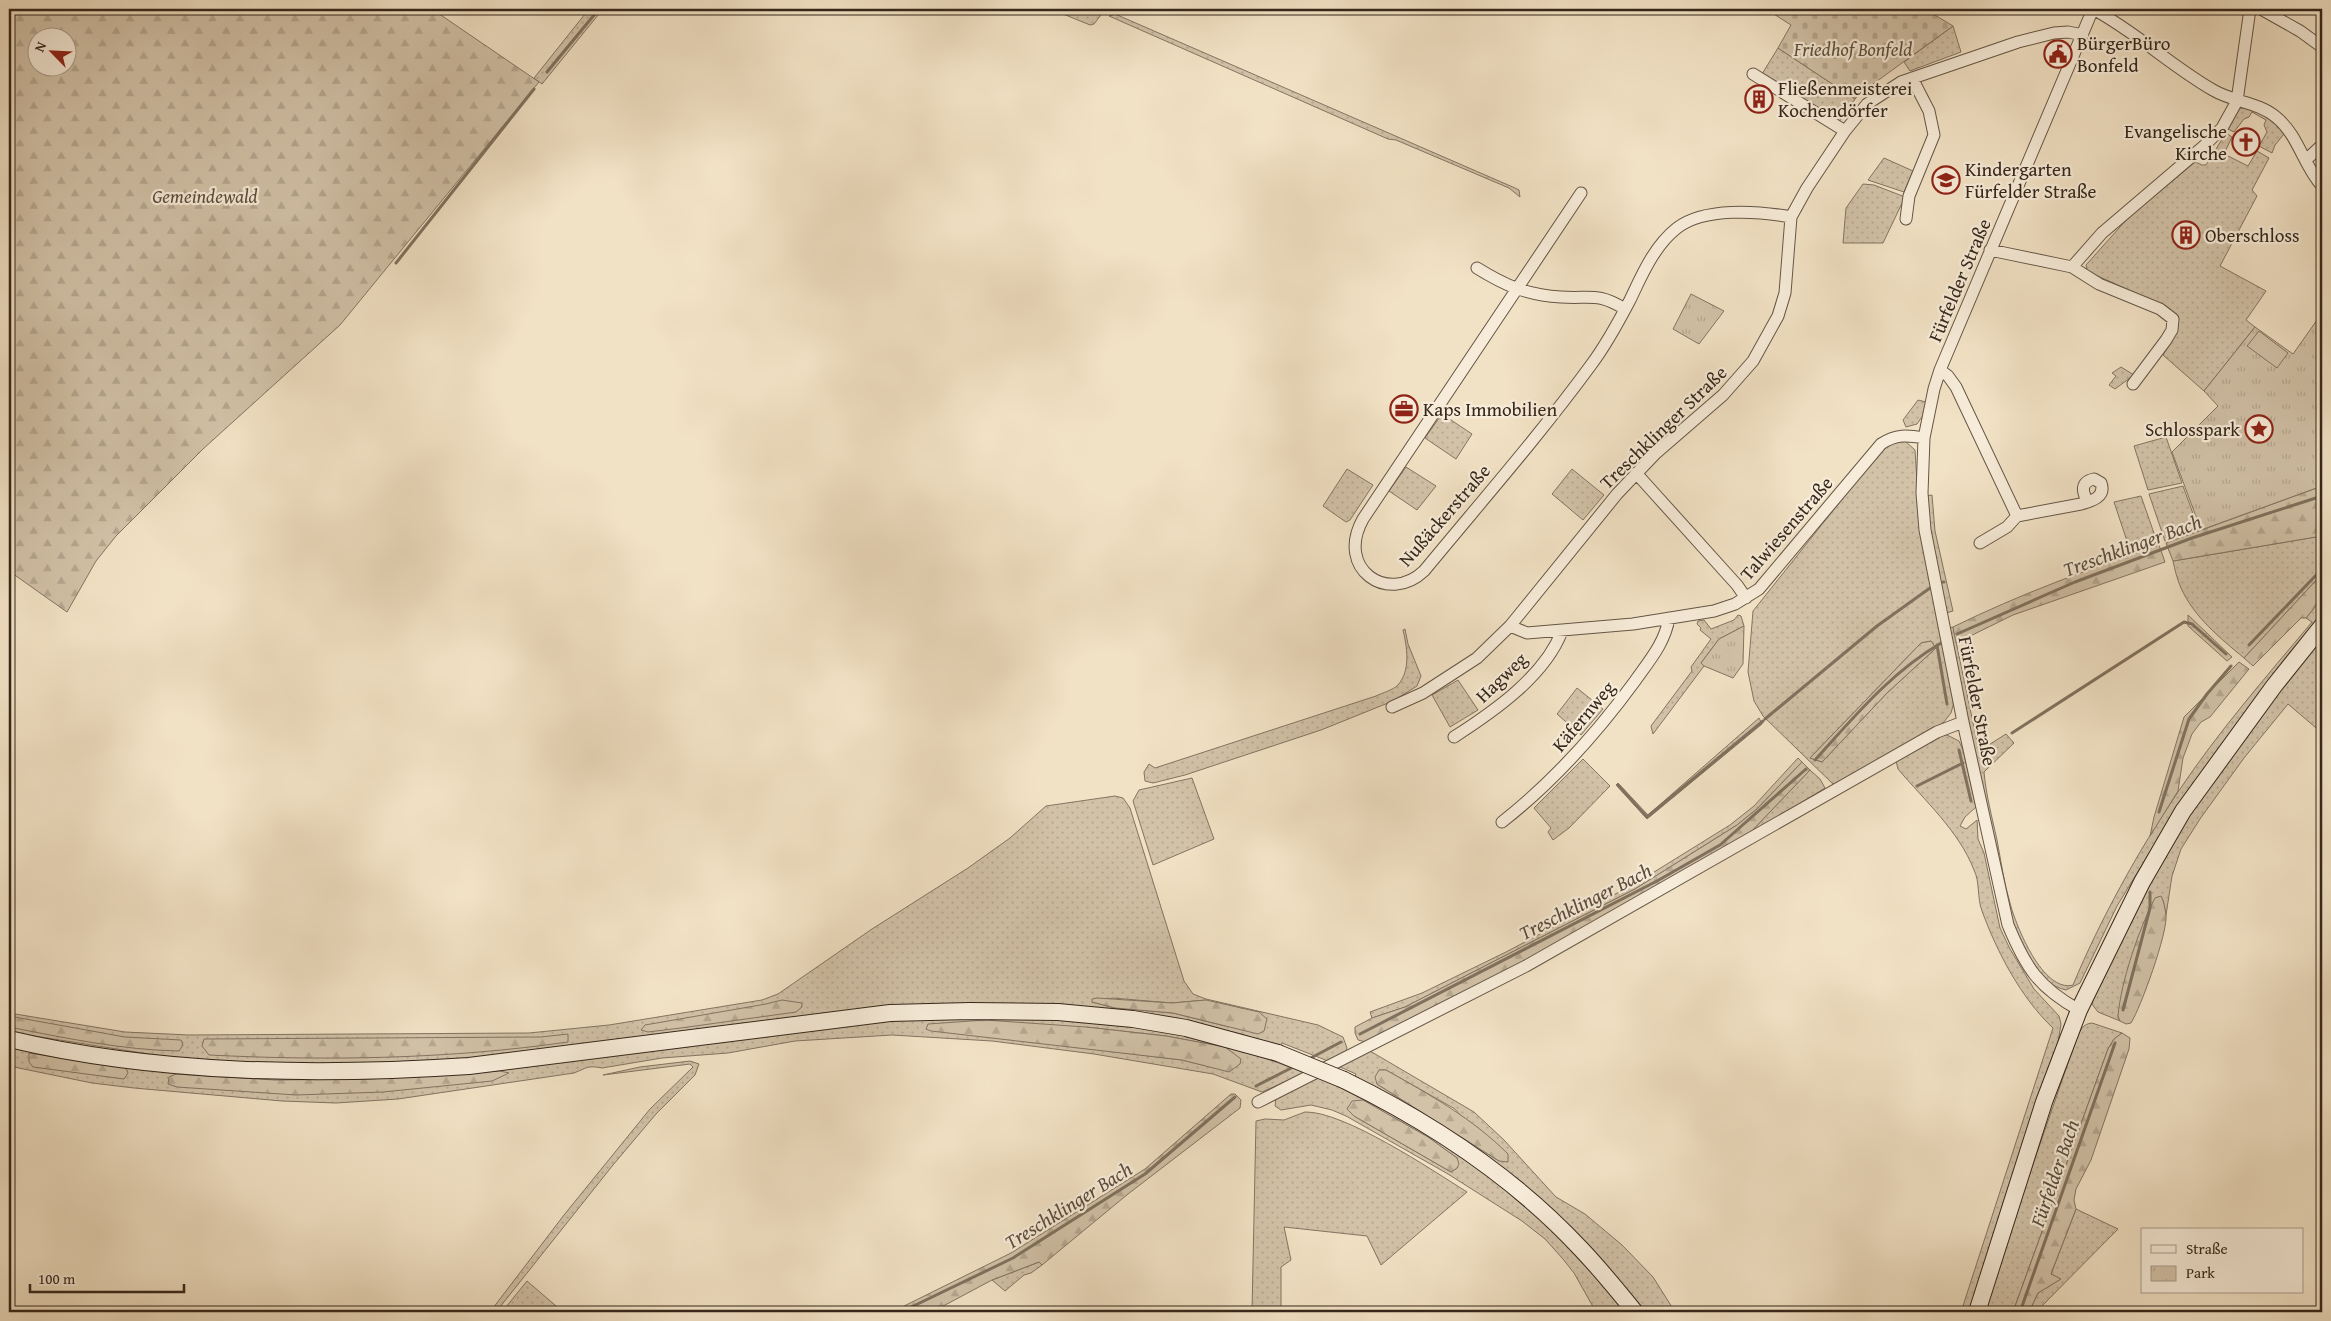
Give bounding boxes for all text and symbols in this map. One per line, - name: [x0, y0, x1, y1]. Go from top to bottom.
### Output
- north arrow: [28, 28, 78, 78]
- place label: BürgerBüro Bonfeld: [2077, 29, 2170, 79]
- park label: Friedhof Bonfeld: [1793, 35, 1912, 63]
- text: N: [29, 38, 51, 55]
- public building icon: BürgerBüro Bonfeld: [2043, 39, 2073, 69]
- place label: Fließenmeisterei Kochendörfer: [1778, 74, 1912, 124]
- building icon: Fließenmeisterei Kochendörfer: [1744, 84, 1774, 114]
- place label: Evangelische Kirche: [2124, 117, 2227, 167]
- church icon: Evangelische Kirche: [2231, 127, 2261, 157]
- place label: Kindergarten Fürfelder Straße: [1965, 155, 2097, 205]
- school or university icon: Kindergarten Fürfelder Straße: [1931, 165, 1961, 195]
- park label: Gemeindewald: [152, 182, 258, 210]
- street label: Fürfelder Straße: [1920, 214, 1998, 346]
- building icon: Oberschloss: [2171, 220, 2201, 250]
- place label: Oberschloss: [2205, 221, 2300, 249]
- street label: Treschklinger Straße: [1593, 359, 1733, 495]
- office icon: Kaps Immobilien: [1389, 394, 1419, 424]
- place label: Kaps Immobilien: [1423, 395, 1558, 423]
- place icon: Schlosspark: [2244, 414, 2274, 444]
- place label: Schlosspark: [2145, 415, 2240, 443]
- street label: Nußäckerstraße: [1391, 457, 1497, 572]
- street label: Talwiesenstraße: [1733, 470, 1839, 586]
- water label: Treschklinger Bach: [2059, 506, 2205, 584]
- street label: Fürfelder Straße: [1952, 634, 2004, 768]
- street label: Hagweg: [1469, 645, 1534, 709]
- street label: Käfernweg: [1545, 674, 1621, 758]
- water label: Treschklinger Bach: [1514, 855, 1656, 947]
- water label: Fürfelder Bach: [2022, 1115, 2086, 1231]
- water label: Treschklinger Bach: [999, 1154, 1137, 1256]
- legend: [2141, 1228, 2304, 1294]
- text: Straße: [2186, 1238, 2228, 1259]
- scale bar: [30, 1261, 184, 1293]
- text: Park: [2186, 1262, 2215, 1283]
- text: 100 m: [38, 1268, 76, 1289]

